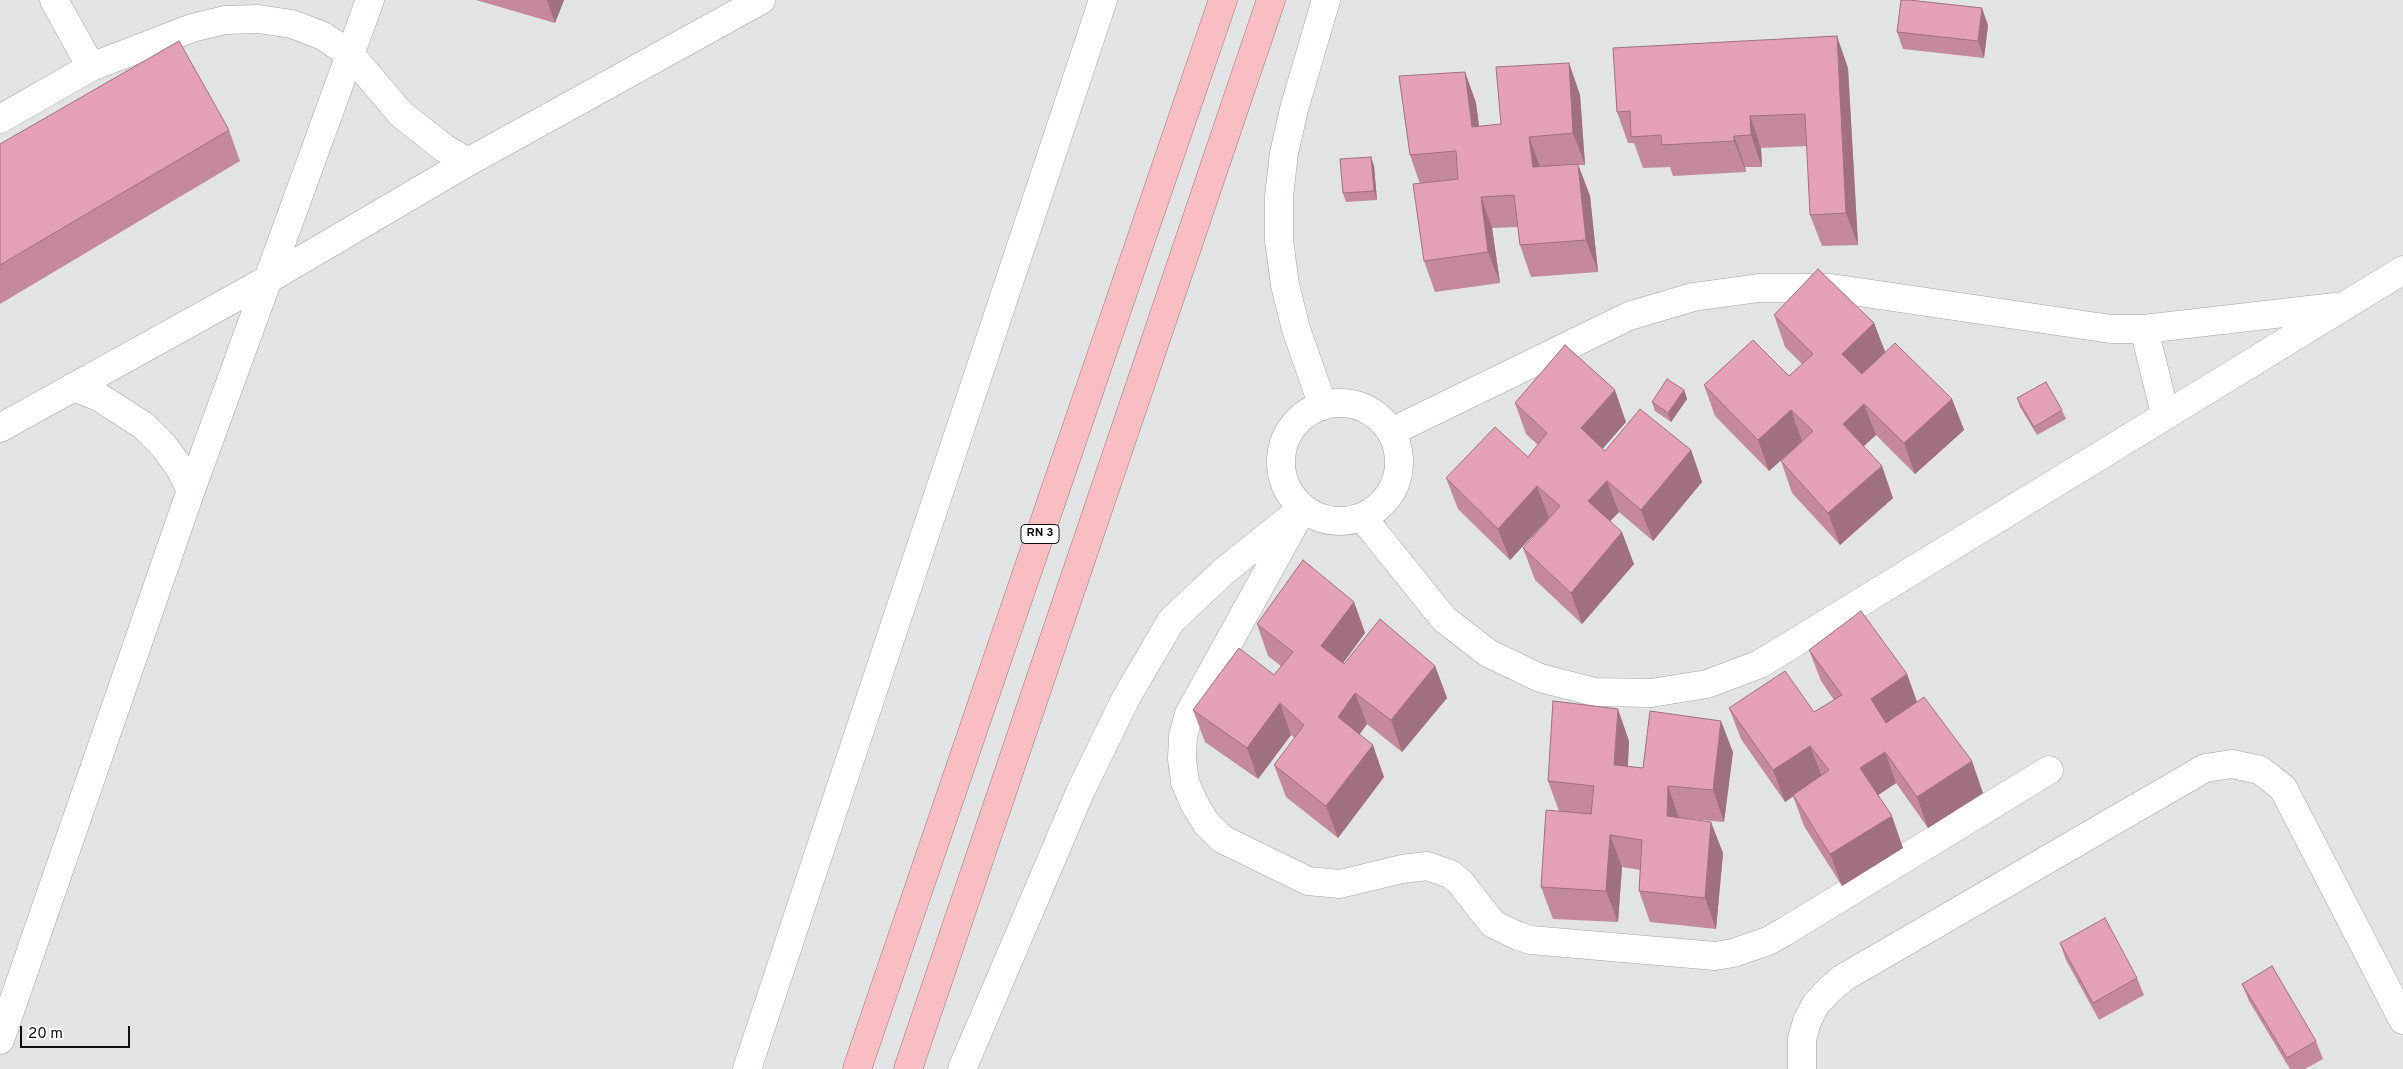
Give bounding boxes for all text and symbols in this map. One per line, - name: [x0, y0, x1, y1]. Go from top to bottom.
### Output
- road number: RN 3: [1021, 524, 1059, 544]
- scale bar: [22, 1016, 132, 1048]
- text: 20 m: [28, 1025, 63, 1044]

